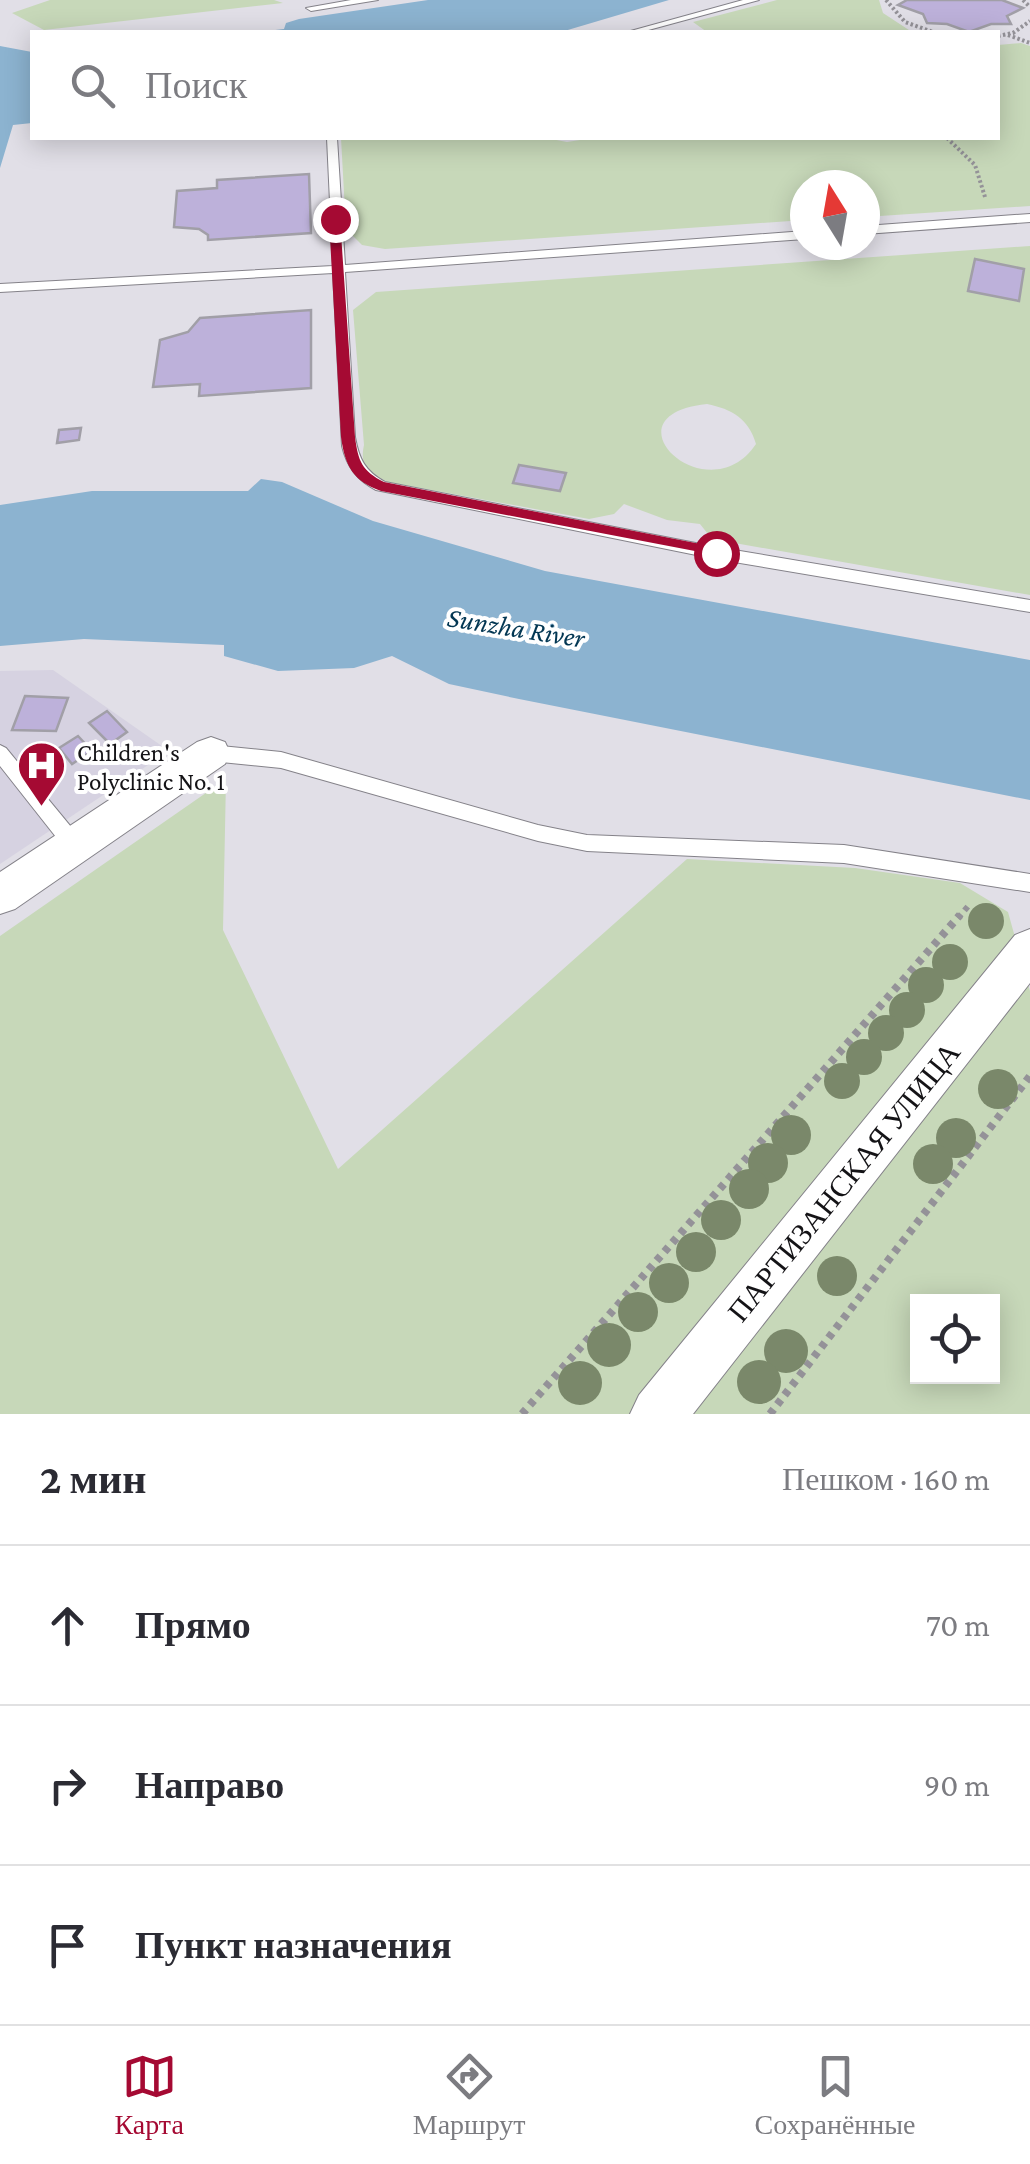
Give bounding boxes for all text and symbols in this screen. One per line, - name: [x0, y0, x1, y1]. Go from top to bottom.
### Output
- search box: [30, 30, 1000, 140]
- icon: search: [65, 58, 120, 113]
- text: Поиск: [145, 64, 247, 106]
- north arrow: [790, 170, 880, 260]
- route end: [313, 197, 359, 243]
- route start: [694, 531, 740, 577]
- water label: Sunzha River: [445, 601, 588, 654]
- place label: Children's Polyclinic No. 1: [77, 739, 225, 796]
- hospital icon: Children's Polyclinic No. 1: [16, 740, 68, 808]
- street label: ПАРТИЗАНСКАЯ УЛИЦА: [721, 1035, 967, 1328]
- map controls: [910, 1294, 1000, 1384]
- button: locate: [910, 1294, 1000, 1384]
- text: 2 мин: [40, 1455, 147, 1502]
- text: Пешком · 160 m: [782, 1461, 990, 1497]
- icon: ahead: [40, 1598, 95, 1653]
- text: Прямо: [135, 1604, 251, 1646]
- text: 70 m: [926, 1607, 990, 1643]
- icon: right: [40, 1758, 95, 1813]
- text: Направо: [135, 1764, 284, 1806]
- text: 90 m: [924, 1767, 990, 1803]
- icon: arrive: [40, 1918, 95, 1973]
- text: Пункт назначения: [135, 1924, 452, 1966]
- tab: Карта: [114, 2049, 184, 2141]
- tab: Маршрут: [413, 2049, 526, 2141]
- tab: Сохранённые: [754, 2049, 916, 2141]

